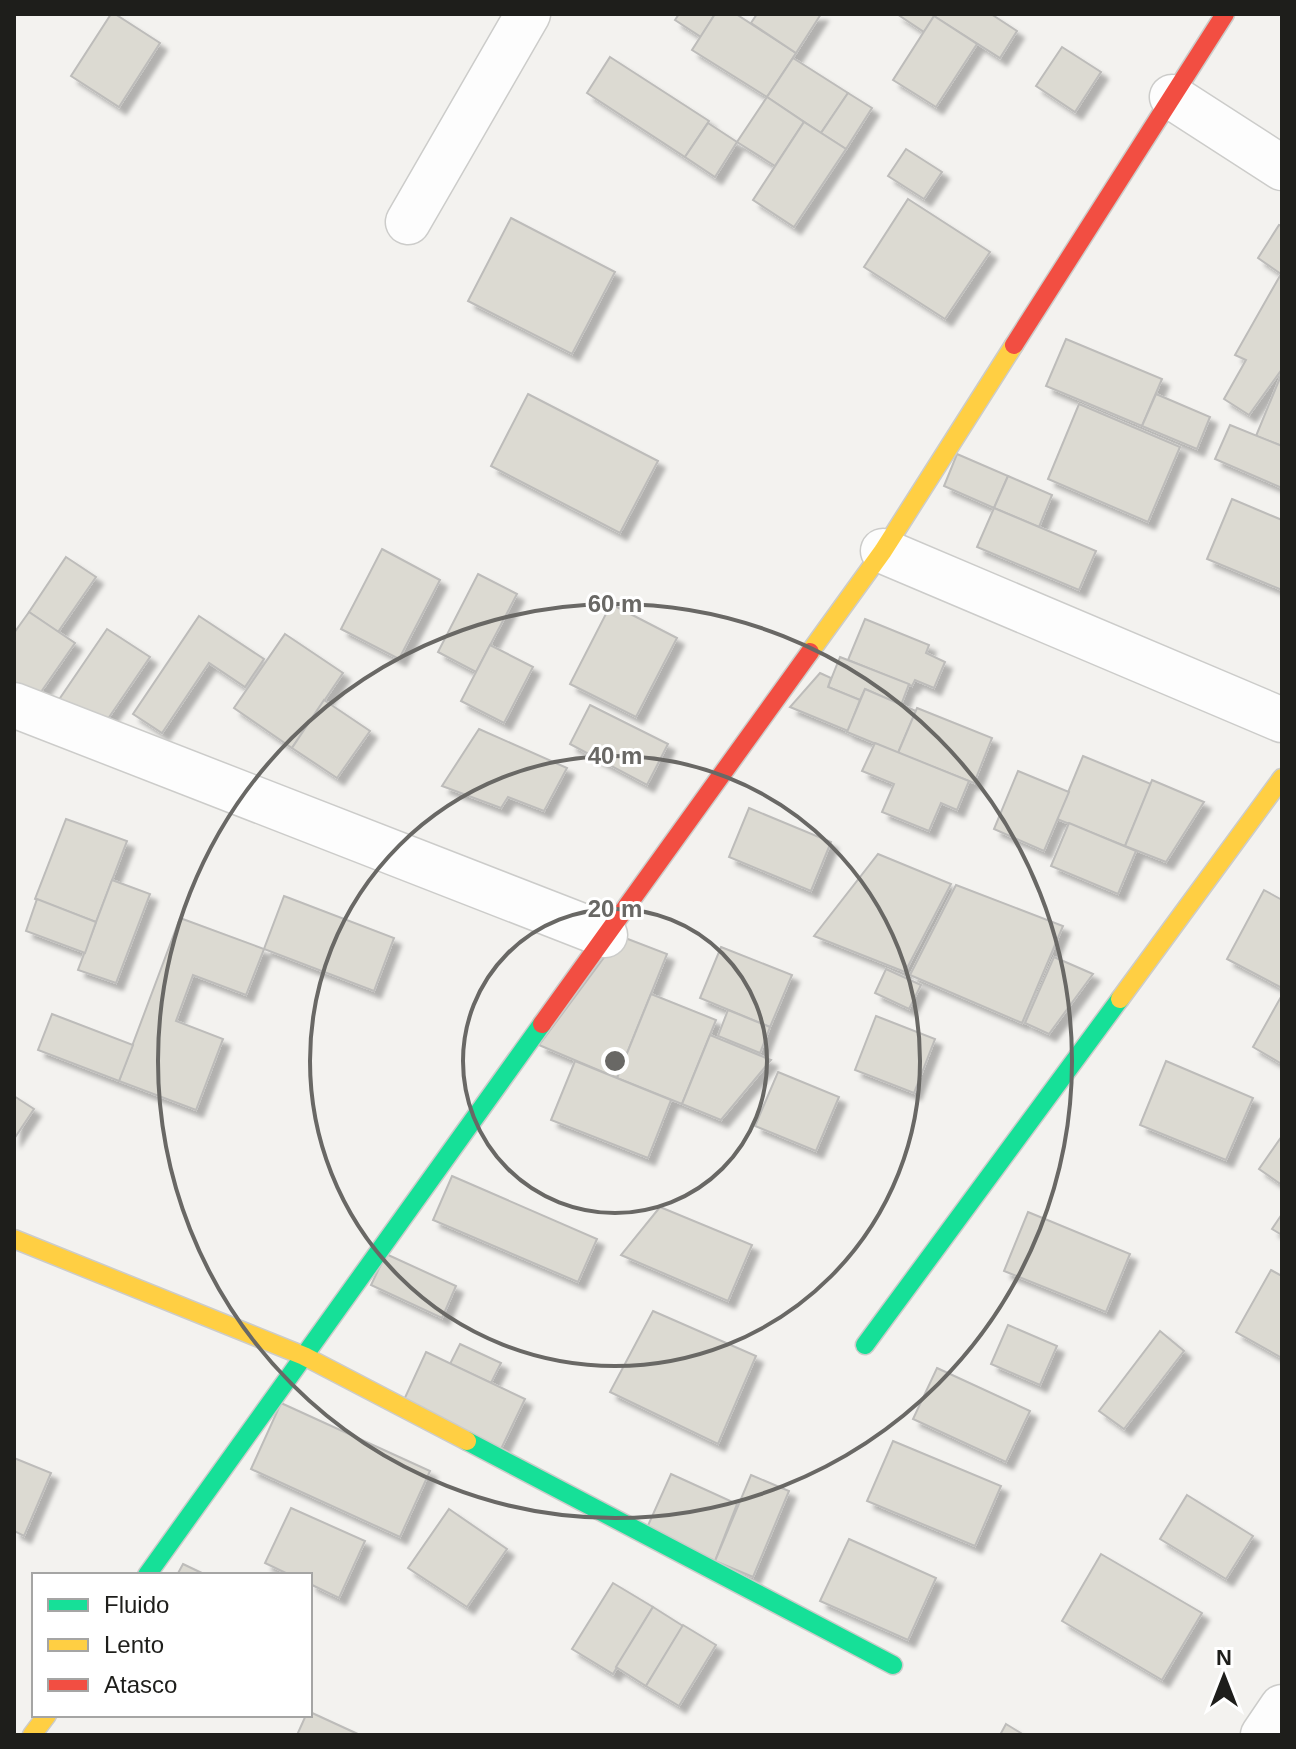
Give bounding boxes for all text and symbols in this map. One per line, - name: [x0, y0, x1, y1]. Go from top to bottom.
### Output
- text: 60 m: [588, 590, 642, 617]
- text: 40 m: [588, 742, 642, 769]
- text: 20 m: [588, 895, 642, 922]
- centre of rings: [601, 1047, 629, 1075]
- legend: [32, 1573, 312, 1717]
- text: Fluido: [104, 1591, 169, 1618]
- text: Lento: [104, 1631, 164, 1658]
- north arrow: [1184, 1637, 1264, 1717]
- text: N: [1216, 1645, 1232, 1670]
- text: Atasco: [104, 1671, 177, 1698]

